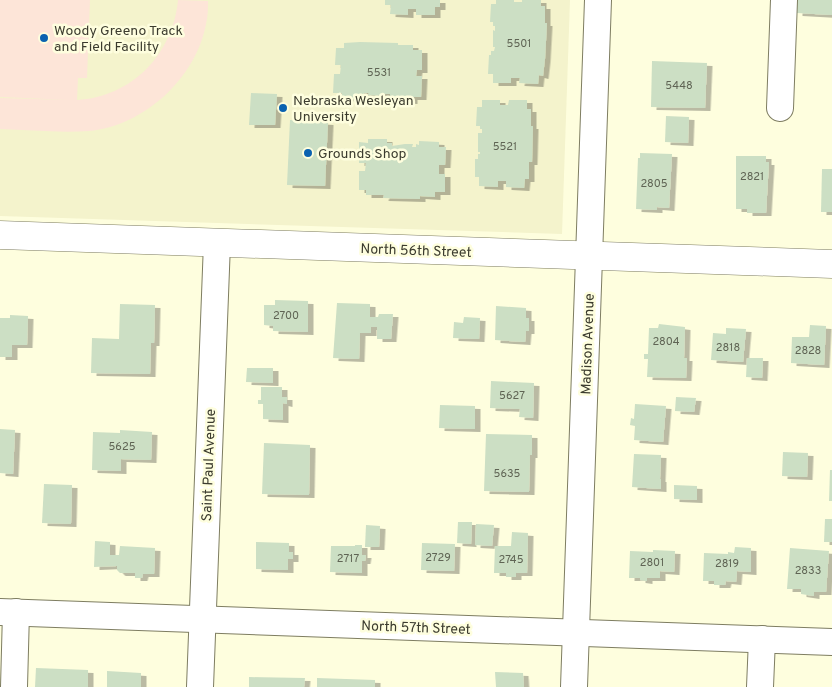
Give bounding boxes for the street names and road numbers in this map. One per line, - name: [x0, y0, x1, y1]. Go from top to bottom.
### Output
- street label: North 56th Street: [360, 241, 472, 262]
- street label: Madison Avenue: [578, 293, 599, 395]
- street label: Saint Paul Avenue: [199, 409, 220, 522]
- street label: North 57th Street: [361, 618, 471, 639]

